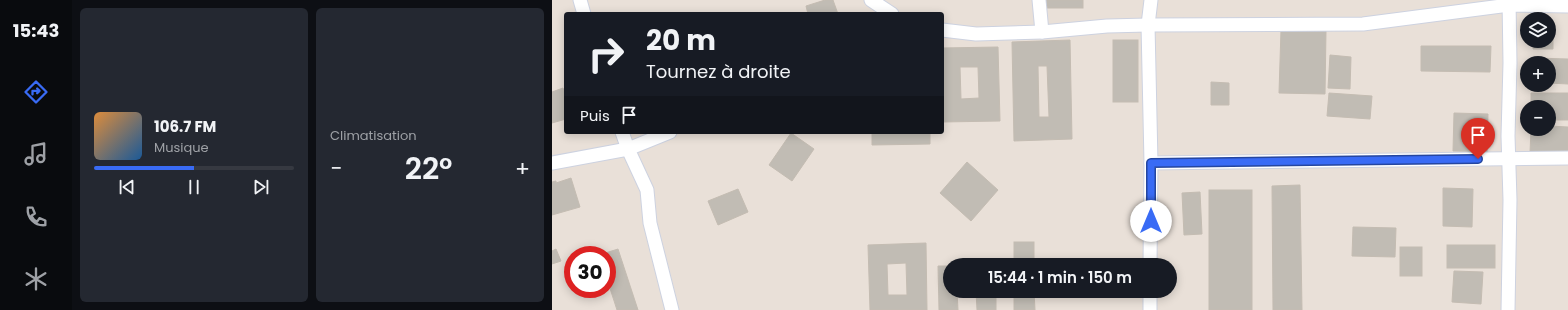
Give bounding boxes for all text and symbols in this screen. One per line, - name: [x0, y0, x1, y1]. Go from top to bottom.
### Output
- map controls: [1520, 12, 1556, 136]
- button: layers: [1520, 12, 1556, 48]
- text: 15:43: [13, 18, 59, 43]
- text: 20 m: [646, 21, 716, 60]
- icon: right: [580, 28, 632, 80]
- button: +: [1520, 56, 1556, 92]
- text: Tournez à droite: [646, 59, 791, 84]
- icon: directions: [22, 78, 50, 106]
- button: −: [1520, 100, 1556, 136]
- icon: arrive: [618, 104, 640, 126]
- text: Puis: [580, 105, 610, 126]
- text: 106.7 FM: [154, 116, 216, 137]
- pin: [1461, 118, 1495, 159]
- icon: arrive: [1467, 124, 1489, 146]
- text: Climatisation: [330, 126, 417, 145]
- text: Musique: [154, 138, 209, 157]
- icon: music: [22, 140, 50, 168]
- text: 22°: [405, 147, 452, 190]
- text: −: [330, 153, 342, 184]
- text: +: [515, 153, 530, 184]
- icon: previous: [116, 176, 138, 198]
- icon: pause: [183, 176, 205, 198]
- icon: next: [250, 176, 272, 198]
- position arrow: [1130, 200, 1172, 242]
- icon: phone: [22, 203, 50, 231]
- speed limit sign: 30: [564, 246, 616, 298]
- icon: climate: [22, 265, 50, 293]
- text: 15:44 · 1 min · 150 m: [988, 267, 1132, 288]

